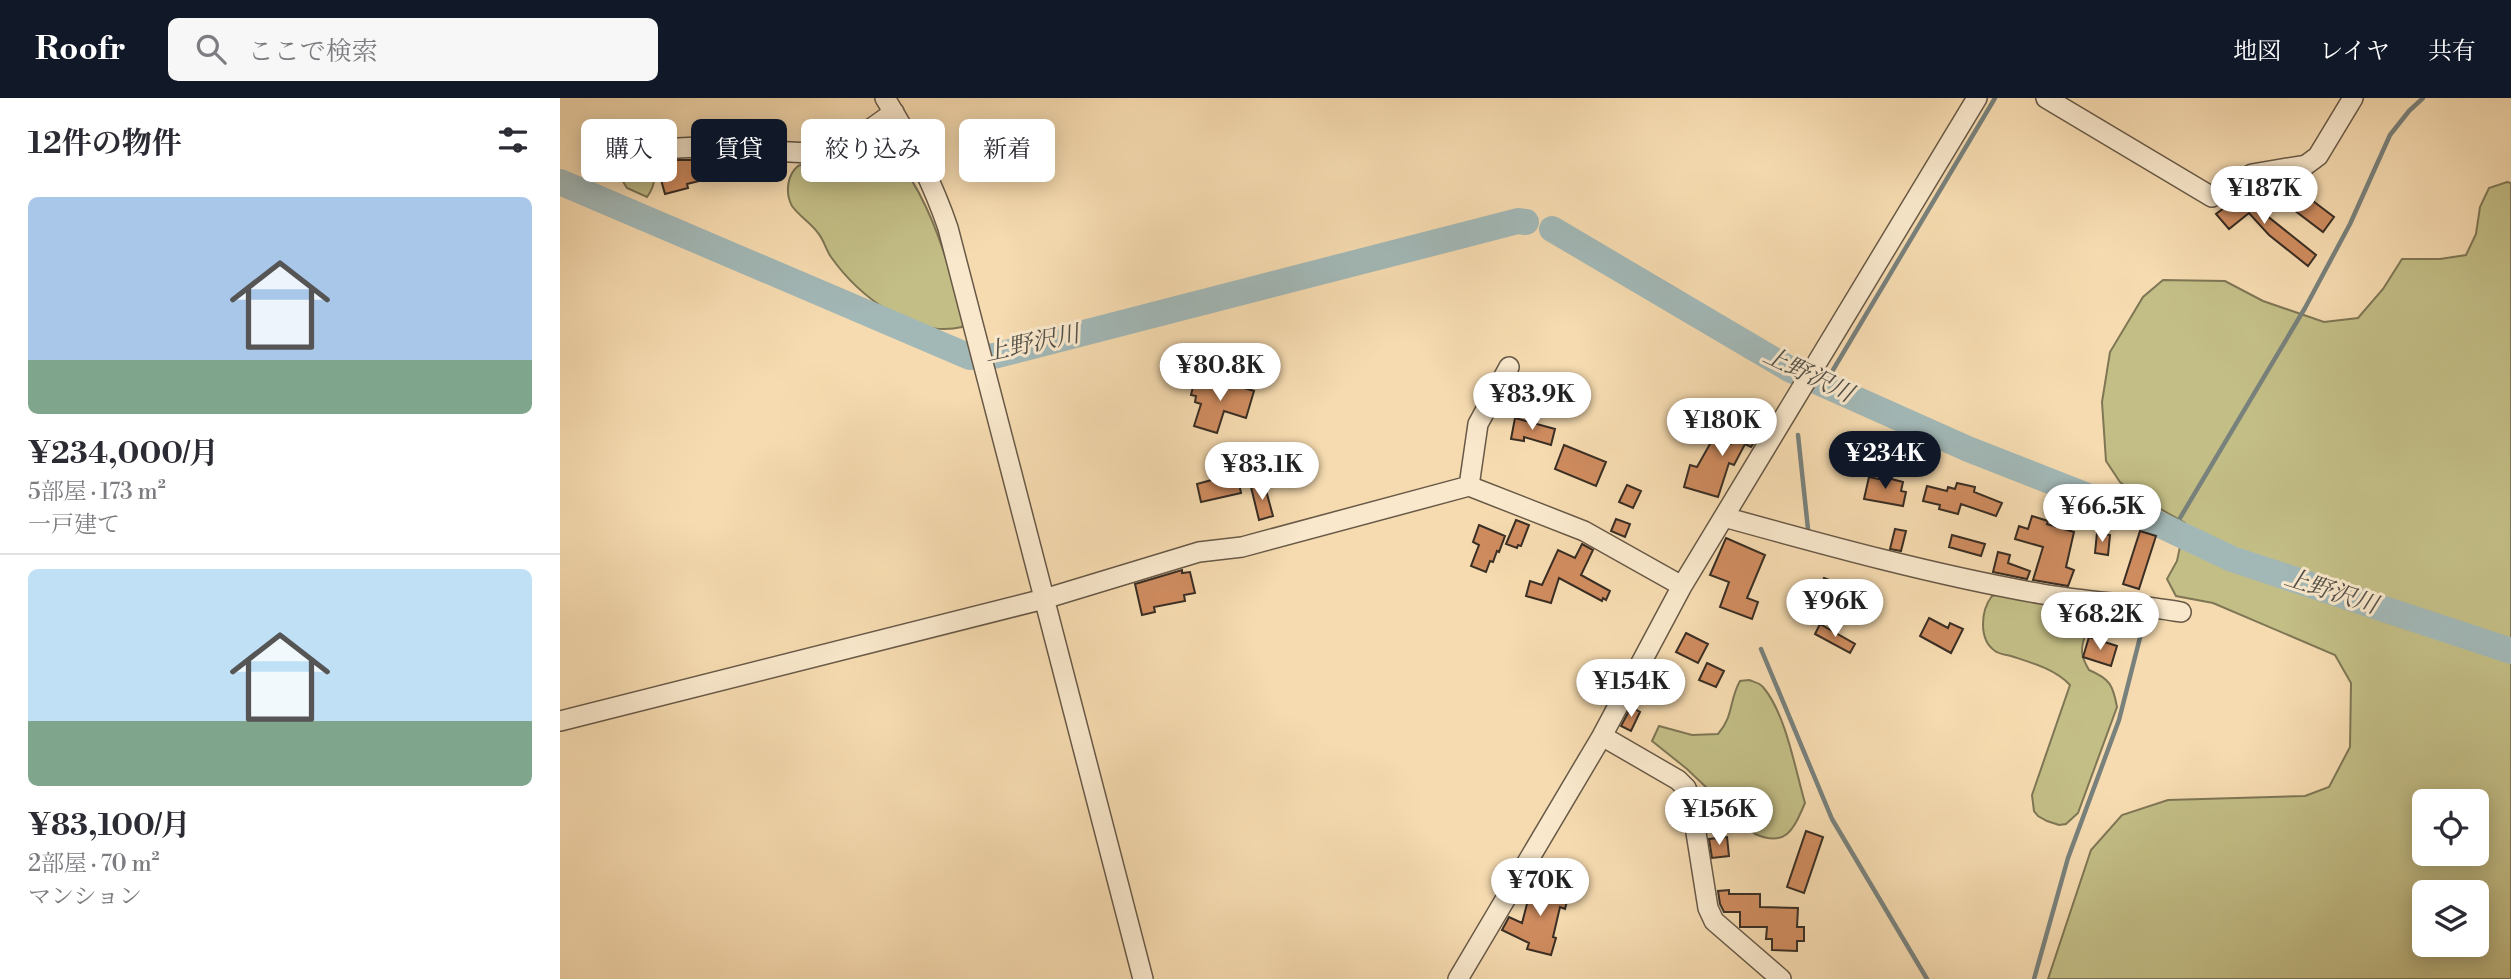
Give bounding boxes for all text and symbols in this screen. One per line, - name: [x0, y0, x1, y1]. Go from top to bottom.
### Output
- search box: [168, 18, 658, 81]
- text: Roofr: [35, 29, 126, 70]
- icon: search: [192, 30, 230, 68]
- text: ここで検索: [248, 36, 378, 68]
- text: 地図: [2233, 37, 2281, 67]
- text: レイヤ: [2319, 37, 2390, 67]
- text: 共有: [2428, 37, 2476, 67]
- chip: 購入: [581, 119, 677, 182]
- chip: 賃貸: [691, 119, 787, 182]
- chip: 絞り込み: [801, 119, 945, 182]
- chip: 新着: [959, 119, 1055, 182]
- icon: filters: [494, 121, 532, 159]
- text: 12件の物件: [28, 125, 182, 163]
- pin: ¥187K: [2215, 166, 2313, 226]
- text: ¥187K: [2227, 175, 2301, 203]
- icon: home: [217, 242, 343, 368]
- water label: 上野沢川: [982, 319, 1085, 369]
- water label: 上野沢川: [1758, 340, 1860, 411]
- pin: ¥80.8K: [1163, 344, 1277, 403]
- text: ¥80.8K: [1176, 352, 1264, 380]
- pin: ¥83.9K: [1475, 372, 1589, 432]
- text: ¥83.9K: [1489, 381, 1575, 409]
- pin: ¥180K: [1673, 398, 1771, 458]
- text: ¥180K: [1683, 407, 1761, 435]
- pin: ¥234K: [1836, 432, 1934, 491]
- text: ¥234,000/月: [28, 435, 219, 473]
- text: ¥234K: [1845, 440, 1925, 468]
- pin: ¥83.1K: [1205, 442, 1319, 502]
- text: ¥83.1K: [1221, 451, 1303, 479]
- text: 5部屋 · 173 m²: [28, 478, 166, 506]
- pin: ¥66.5K: [2045, 484, 2159, 544]
- text: ¥66.5K: [2059, 493, 2145, 521]
- text: 一戸建て: [28, 511, 120, 539]
- water label: 上野沢川: [2281, 563, 2384, 622]
- pin: ¥96K: [1794, 580, 1876, 639]
- text: ¥96K: [1802, 588, 1868, 616]
- pin: ¥68.2K: [2043, 592, 2157, 652]
- text: ¥68.2K: [2057, 601, 2143, 629]
- icon: home: [217, 614, 343, 740]
- pin: ¥154K: [1582, 660, 1680, 719]
- text: ¥154K: [1592, 668, 1670, 696]
- pin: ¥156K: [1670, 788, 1768, 847]
- map controls: [2412, 789, 2489, 957]
- button: locate: [2412, 789, 2489, 866]
- text: ¥156K: [1681, 796, 1757, 824]
- text: ¥83,100/月: [28, 807, 191, 845]
- text: 2部屋 · 70 m²: [28, 850, 160, 878]
- pin: ¥70K: [1499, 858, 1581, 918]
- text: ¥70K: [1507, 867, 1573, 895]
- button: layers: [2412, 880, 2489, 957]
- text: マンション: [28, 883, 142, 911]

